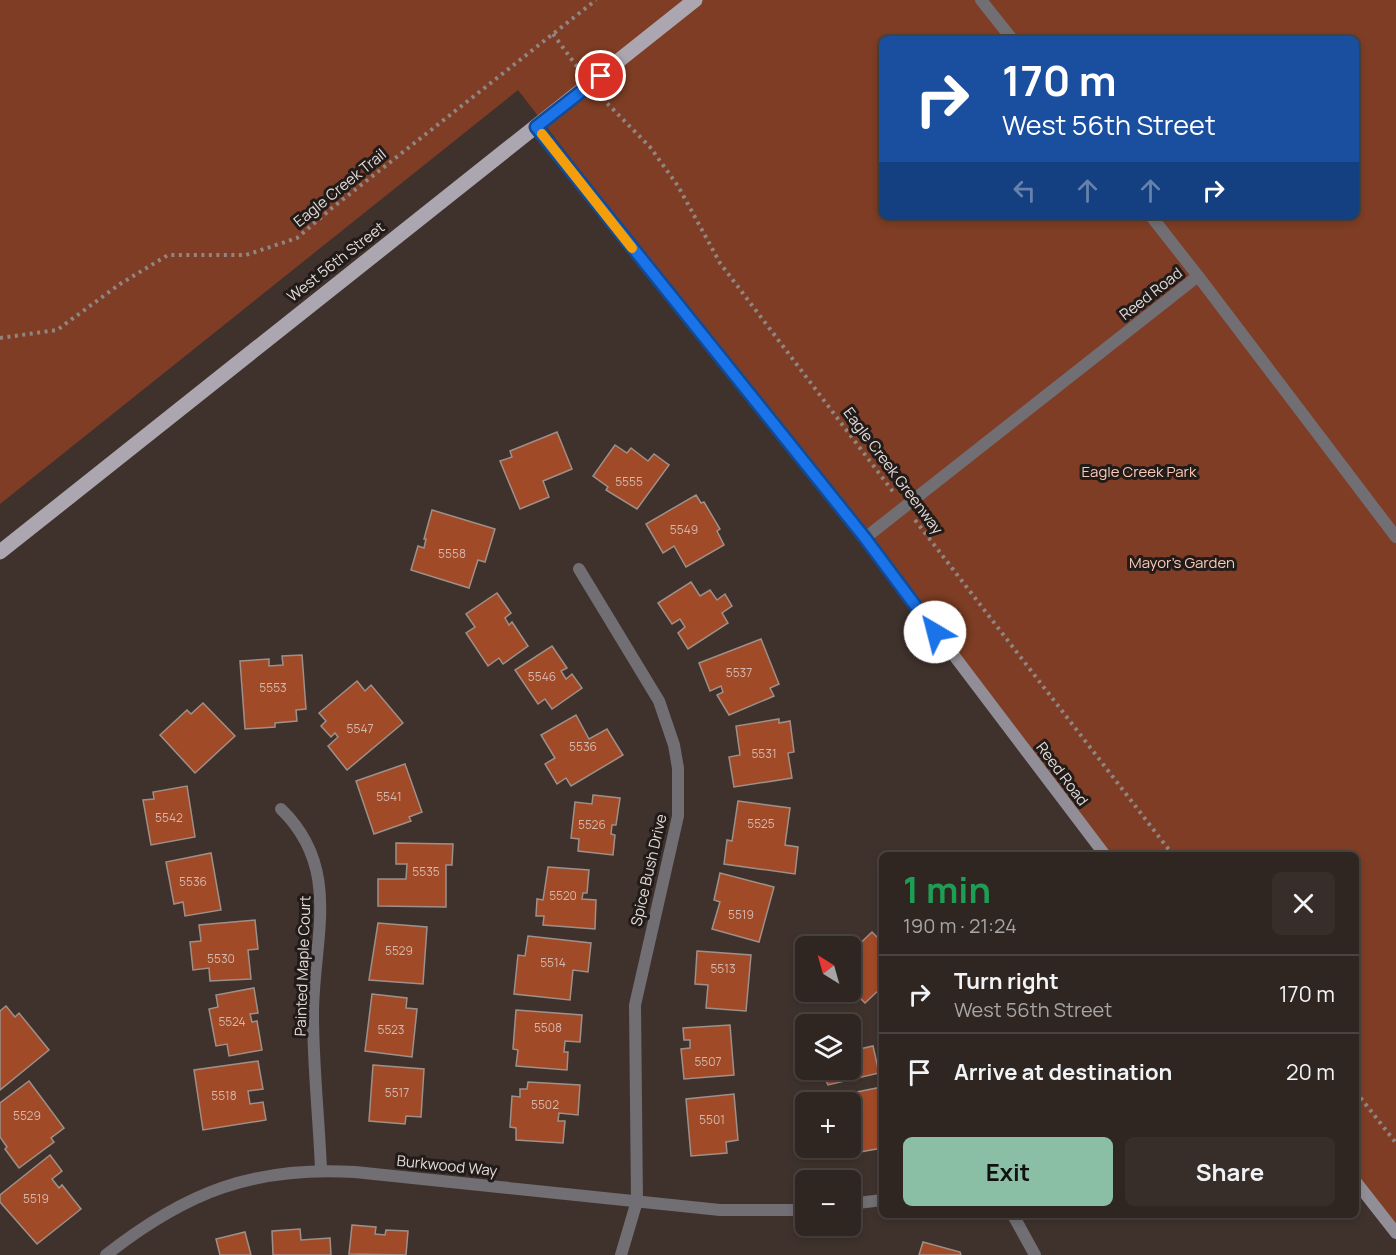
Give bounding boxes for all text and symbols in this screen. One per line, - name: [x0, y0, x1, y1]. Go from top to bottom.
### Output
- pin: [575, 50, 626, 101]
- text: 170 m: [1002, 51, 1117, 109]
- icon: arrive: [584, 59, 617, 92]
- icon: right: [903, 60, 981, 138]
- text: West 56th Street: [1002, 106, 1216, 143]
- street label: Eagle Creek Trail: [289, 144, 390, 232]
- icon: left: [1008, 174, 1041, 207]
- icon: ahead: [1071, 174, 1104, 207]
- icon: ahead: [1134, 174, 1167, 207]
- icon: right: [1197, 174, 1230, 207]
- street label: West 56th Street: [282, 217, 389, 306]
- street label: Reed Road: [1115, 262, 1186, 325]
- street label: Eagle Creek Greenway: [839, 403, 948, 539]
- park label: Eagle Creek Park: [1082, 461, 1197, 482]
- house number: 5555: [615, 473, 643, 490]
- house number: 5549: [670, 521, 698, 538]
- house number: 5558: [438, 545, 466, 562]
- park label: Mayor's Garden: [1129, 552, 1235, 573]
- position arrow: [903, 600, 967, 664]
- house number: 5537: [726, 664, 752, 681]
- house number: 5546: [528, 668, 556, 685]
- house number: 5553: [259, 679, 287, 696]
- house number: 5547: [347, 720, 373, 737]
- house number: 5536: [569, 738, 597, 755]
- street label: Reed Road: [1032, 738, 1093, 810]
- house number: 5531: [751, 745, 777, 762]
- house number: 5541: [376, 788, 402, 805]
- house number: 5542: [155, 809, 183, 826]
- street label: Spice Bush Drive: [625, 812, 672, 928]
- house number: 5525: [747, 815, 775, 832]
- house number: 5526: [578, 816, 606, 833]
- house number: 5535: [412, 863, 440, 880]
- text: 1 min: [903, 865, 991, 914]
- button: close: [1272, 872, 1335, 935]
- house number: 5536: [179, 873, 207, 890]
- house number: 5520: [549, 887, 577, 904]
- street label: Painted Maple Court: [290, 895, 315, 1037]
- house number: 5519: [728, 906, 754, 923]
- text: 190 m · 21:24: [903, 912, 1017, 939]
- north arrow: [795, 936, 861, 1002]
- map controls: [795, 936, 861, 1236]
- house number: 5529: [385, 942, 413, 959]
- house number: 5530: [207, 950, 235, 967]
- house number: 5514: [540, 954, 566, 971]
- house number: 5513: [710, 960, 736, 977]
- text: Turn right: [954, 966, 1059, 996]
- icon: right: [903, 978, 936, 1011]
- text: 170 m: [1279, 979, 1335, 1009]
- text: West 56th Street: [954, 996, 1112, 1023]
- house number: 5524: [218, 1013, 246, 1030]
- button: layers: [795, 1014, 861, 1080]
- house number: 5508: [534, 1019, 562, 1036]
- house number: 5523: [378, 1021, 405, 1038]
- house number: 5507: [694, 1053, 722, 1070]
- icon: arrive: [903, 1056, 936, 1089]
- text: Arrive at destination: [954, 1057, 1172, 1087]
- text: 20 m: [1286, 1057, 1335, 1087]
- house number: 5517: [385, 1084, 409, 1101]
- house number: 5518: [211, 1087, 237, 1104]
- button: +: [795, 1092, 861, 1158]
- house number: 5502: [531, 1096, 559, 1113]
- house number: 5529: [13, 1107, 41, 1124]
- house number: 5501: [699, 1111, 725, 1128]
- button: Exit: [903, 1137, 1113, 1206]
- button: Share: [1125, 1137, 1335, 1206]
- street label: Burkwood Way: [396, 1150, 498, 1181]
- button: −: [795, 1170, 861, 1236]
- house number: 5519: [23, 1190, 49, 1207]

